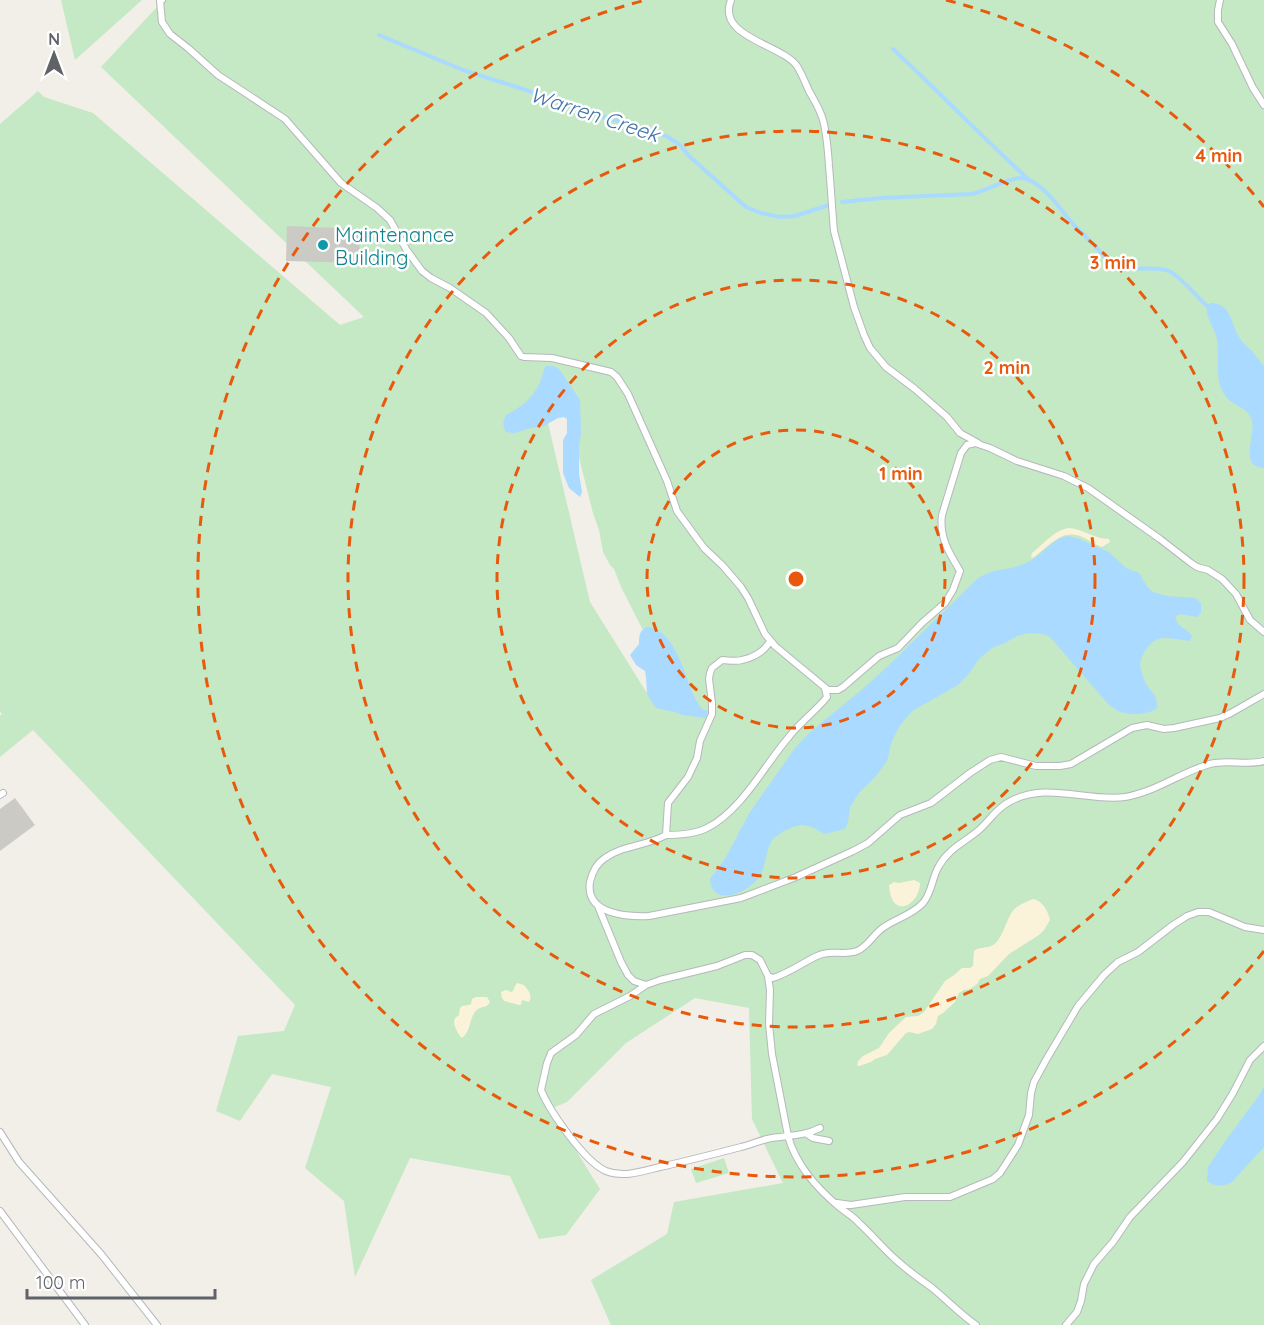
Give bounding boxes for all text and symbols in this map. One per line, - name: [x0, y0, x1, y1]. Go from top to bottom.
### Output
- north arrow: [24, 24, 84, 84]
- text: N: [48, 29, 60, 49]
- water label: Warren Creek: [527, 81, 665, 148]
- text: 4 min: [1195, 144, 1243, 167]
- place label: Maintenance Building: [335, 222, 454, 270]
- marker: Maintenance Building: [316, 238, 330, 252]
- text: 3 min: [1090, 251, 1136, 274]
- text: 2 min: [984, 356, 1030, 379]
- text: 1 min: [879, 462, 923, 485]
- centre of rings: [786, 569, 806, 589]
- scale bar: [27, 1262, 214, 1300]
- text: 100 m: [36, 1271, 85, 1294]

